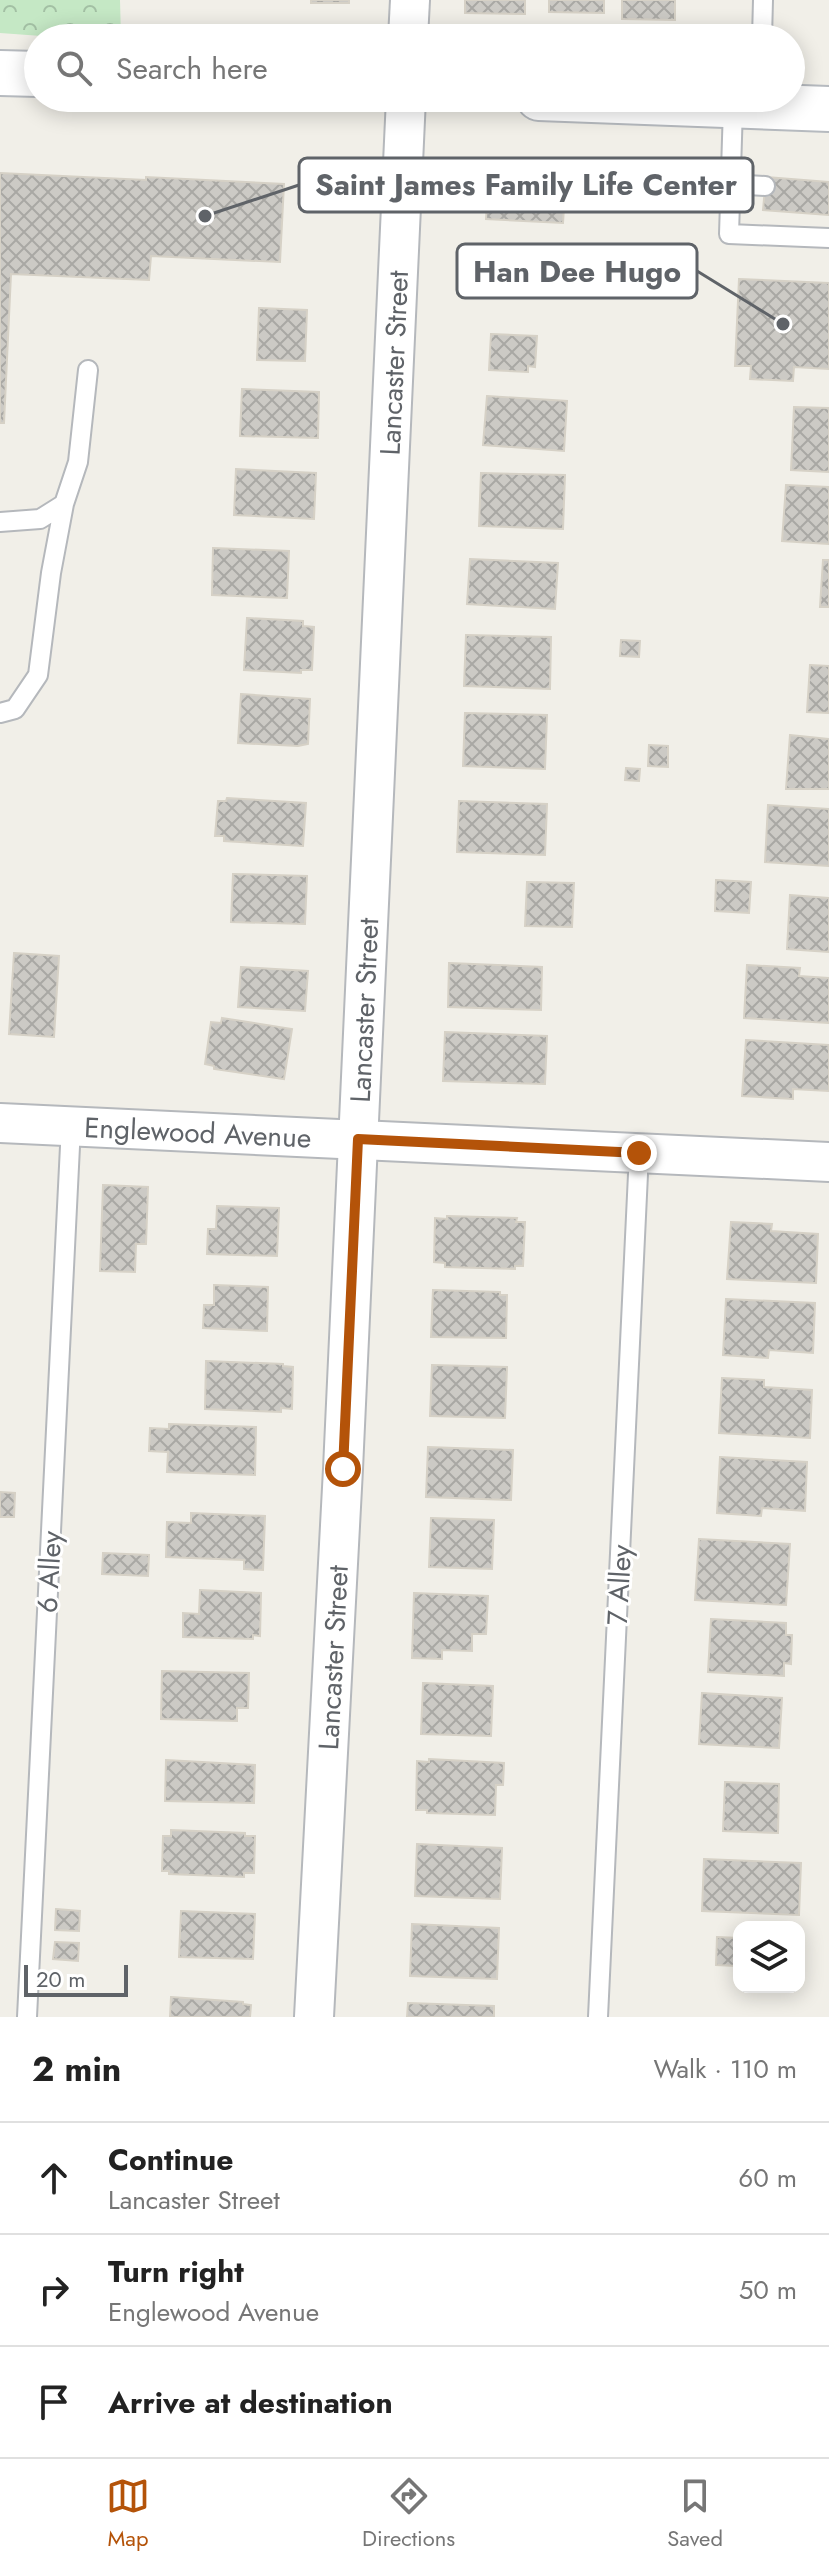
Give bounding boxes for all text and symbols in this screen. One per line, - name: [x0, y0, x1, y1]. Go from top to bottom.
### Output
- search box: [24, 24, 805, 112]
- icon: search: [52, 46, 96, 90]
- text: Search here: [116, 47, 268, 90]
- callout: Saint James Family Life Center: [299, 158, 753, 212]
- text: Saint James Family Life Center: [315, 163, 738, 206]
- callout: Han Dee Hugo: [457, 244, 697, 298]
- text: Han Dee Hugo: [473, 250, 681, 293]
- street label: Lancaster Street: [370, 269, 419, 456]
- street label: Lancaster Street: [340, 917, 389, 1104]
- street label: Englewood Avenue: [83, 1107, 312, 1159]
- route end: [621, 1135, 657, 1171]
- route start: [325, 1451, 361, 1487]
- street label: 6 Alley: [27, 1529, 72, 1614]
- street label: 7 Alley: [597, 1543, 642, 1626]
- street label: Lancaster Street: [308, 1564, 359, 1751]
- map controls: [733, 1921, 805, 1993]
- button: layers: [733, 1921, 805, 1993]
- scale bar: [24, 1961, 128, 1997]
- text: 20 m: [36, 1963, 85, 1995]
- text: 2 min: [32, 2045, 121, 2094]
- text: Walk · 110 m: [653, 2050, 797, 2088]
- text: Continue: [108, 2138, 234, 2181]
- icon: ahead: [32, 2156, 76, 2200]
- text: 60 m: [738, 2159, 797, 2197]
- text: Lancaster Street: [108, 2181, 280, 2219]
- text: Turn right: [108, 2250, 244, 2293]
- icon: right: [32, 2268, 76, 2312]
- text: 50 m: [739, 2271, 797, 2309]
- text: Englewood Avenue: [108, 2293, 319, 2331]
- icon: arrive: [32, 2380, 76, 2424]
- text: Arrive at destination: [108, 2381, 393, 2424]
- tab: Map: [106, 2474, 150, 2554]
- tab: Directions: [362, 2474, 455, 2554]
- tab: Saved: [667, 2474, 723, 2554]

